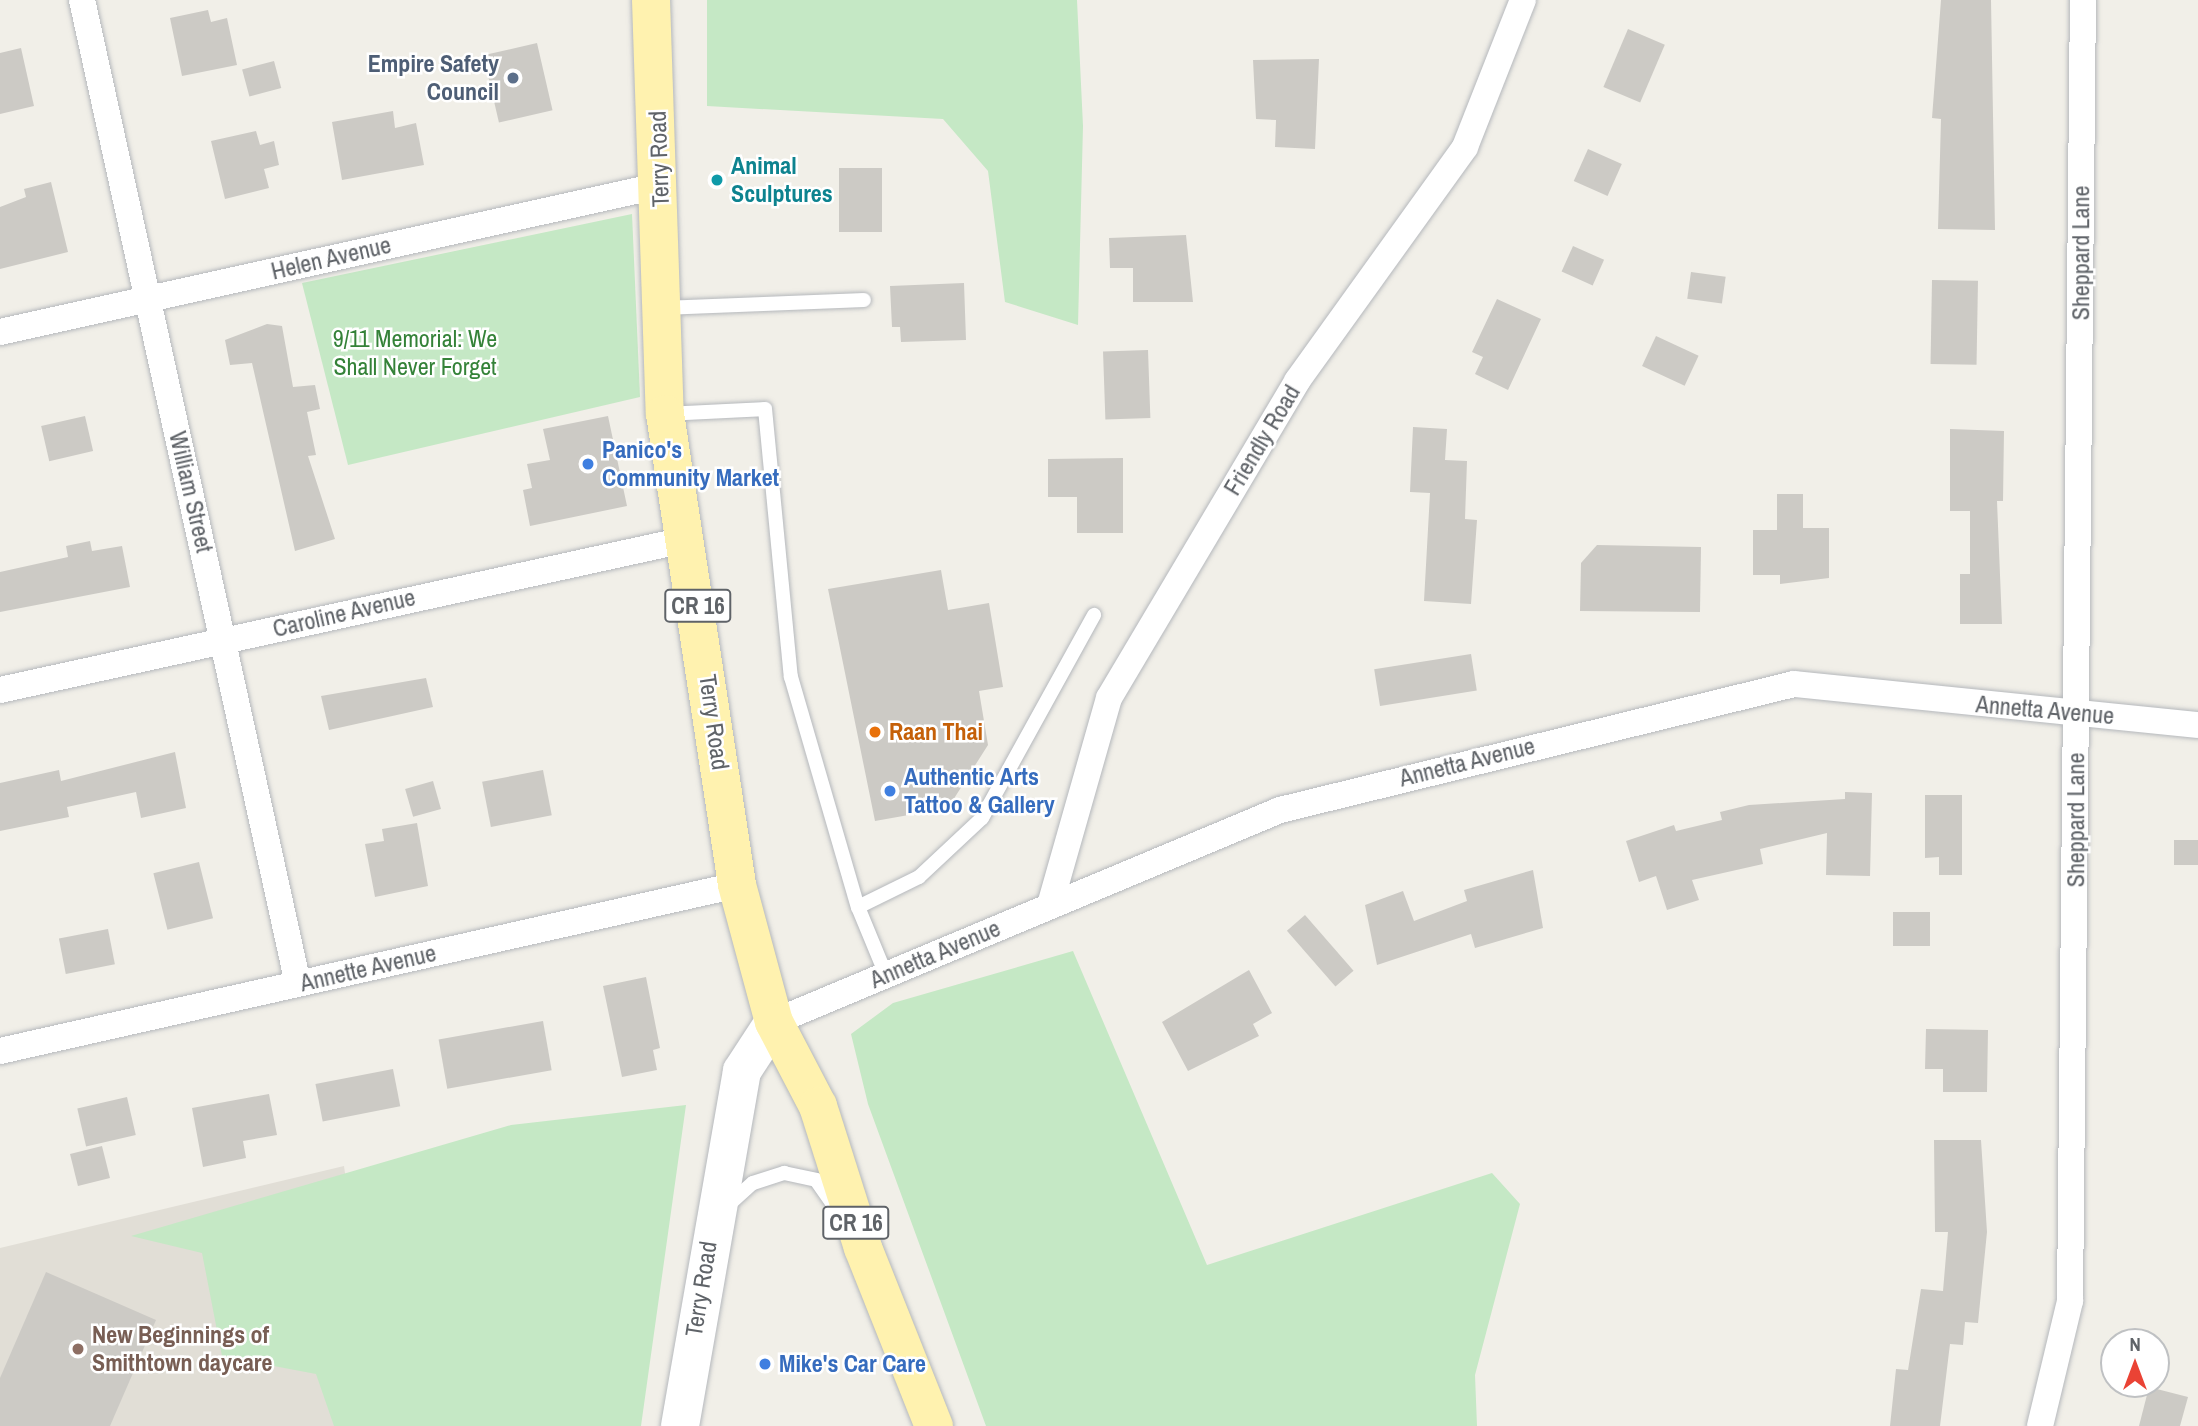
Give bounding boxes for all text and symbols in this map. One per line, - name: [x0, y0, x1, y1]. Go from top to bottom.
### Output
- place label: Empire Safety Council: [368, 50, 499, 106]
- marker: Empire Safety Council: [505, 70, 521, 86]
- street label: Terry Road: [643, 110, 675, 208]
- place label: Animal Sculptures: [731, 152, 833, 208]
- marker: Animal Sculptures: [709, 172, 725, 188]
- street label: Sheppard Lane: [2067, 186, 2095, 320]
- street label: Helen Avenue: [268, 230, 394, 286]
- park label: 9/11 Memorial: We Shall Never Forget: [333, 325, 497, 381]
- street label: Friendly Road: [1218, 380, 1306, 500]
- street label: William Street: [163, 429, 219, 555]
- place label: Panico's Community Market: [602, 436, 779, 492]
- marker: Panico's Community Market: [580, 456, 596, 472]
- street label: Caroline Avenue: [270, 583, 418, 643]
- road number: CR 16: [663, 586, 733, 626]
- street label: Terry Road: [693, 672, 735, 772]
- street label: Annetta Avenue: [1974, 690, 2116, 730]
- place label: Raan Thai: [889, 718, 983, 746]
- marker: Raan Thai: [867, 724, 883, 740]
- street label: Annetta Avenue: [1396, 731, 1538, 793]
- street label: Sheppard Lane: [2062, 753, 2090, 887]
- place label: Authentic Arts Tattoo & Gallery: [904, 763, 1055, 819]
- marker: Authentic Arts Tattoo & Gallery: [882, 783, 898, 799]
- street label: Annetta Avenue: [865, 913, 1005, 995]
- street label: Annette Avenue: [297, 938, 439, 998]
- road number: CR 16: [821, 1204, 891, 1242]
- street label: Terry Road: [679, 1239, 723, 1339]
- place label: New Beginnings of Smithtown daycare: [92, 1321, 272, 1377]
- north arrow: [2100, 1328, 2170, 1398]
- text: N: [2129, 1331, 2141, 1357]
- marker: New Beginnings of Smithtown daycare: [70, 1341, 86, 1357]
- place label: Mike's Car Care: [779, 1350, 926, 1378]
- marker: Mike's Car Care: [757, 1356, 773, 1372]

